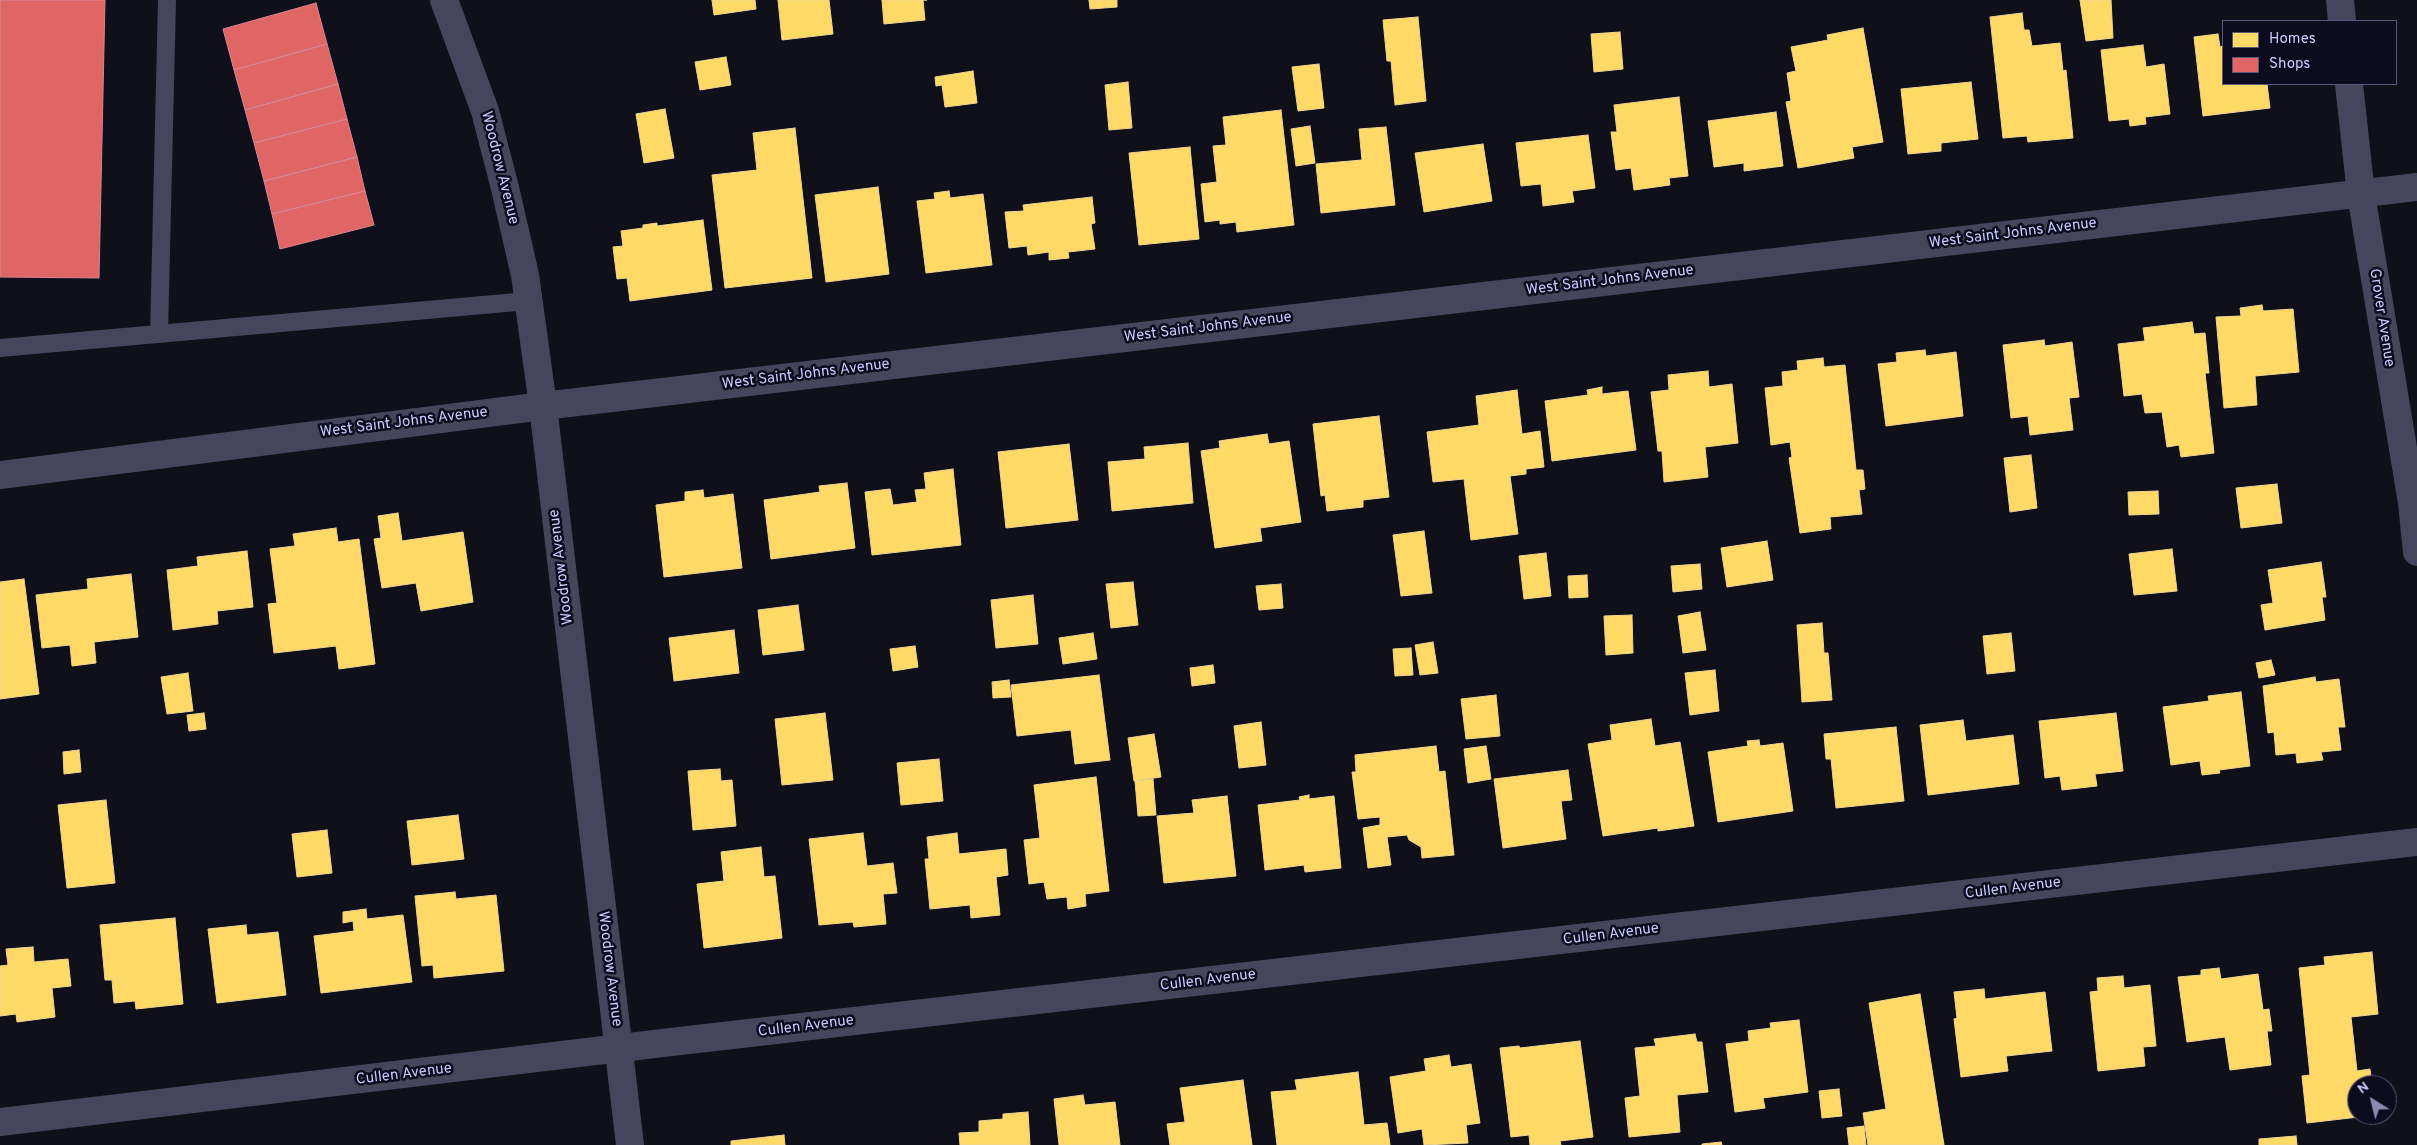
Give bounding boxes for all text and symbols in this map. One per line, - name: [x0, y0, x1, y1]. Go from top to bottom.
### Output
- legend: [2222, 20, 2397, 85]
- text: Homes: [2269, 30, 2316, 49]
- text: Shops: [2269, 55, 2310, 74]
- street label: Woodrow Avenue: [476, 110, 522, 226]
- street label: West Saint Johns Avenue: [1928, 215, 2098, 253]
- street label: West Saint Johns Avenue: [1525, 262, 1695, 300]
- street label: Grover Avenue: [2364, 268, 2398, 368]
- street label: West Saint Johns Avenue: [1123, 309, 1293, 347]
- street label: West Saint Johns Avenue: [721, 356, 891, 394]
- street label: West Saint Johns Avenue: [319, 404, 489, 442]
- street label: Woodrow Avenue: [546, 508, 578, 626]
- street label: Cullen Avenue: [1964, 874, 2062, 904]
- street label: Woodrow Avenue: [593, 910, 625, 1028]
- street label: Cullen Avenue: [1562, 920, 1660, 950]
- street label: Cullen Avenue: [1159, 966, 1257, 996]
- street label: Cullen Avenue: [757, 1012, 855, 1042]
- street label: Cullen Avenue: [355, 1060, 453, 1090]
- north arrow: [2347, 1075, 2397, 1125]
- text: N: [2354, 1078, 2373, 1098]

